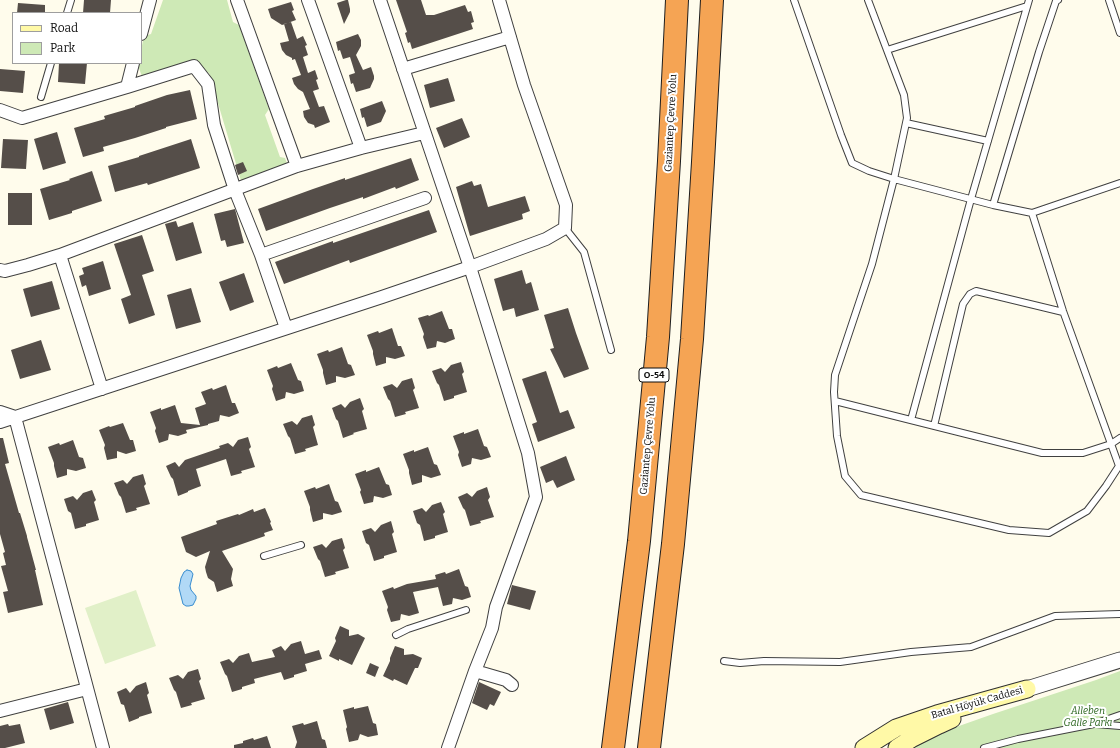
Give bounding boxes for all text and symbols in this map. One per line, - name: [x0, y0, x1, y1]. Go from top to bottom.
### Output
- legend: [12, 12, 142, 64]
- text: Road: [50, 21, 78, 35]
- text: Park: [50, 41, 75, 55]
- street label: Gaziantep Çevre Yolu: [662, 74, 680, 172]
- road number: O-54: [639, 368, 669, 382]
- street label: Gaziantep Çevre Yolu: [638, 397, 658, 495]
- street label: Batal Höyük Caddesi: [930, 684, 1024, 722]
- park label: Alleben Galle Parkı: [1064, 705, 1112, 728]

